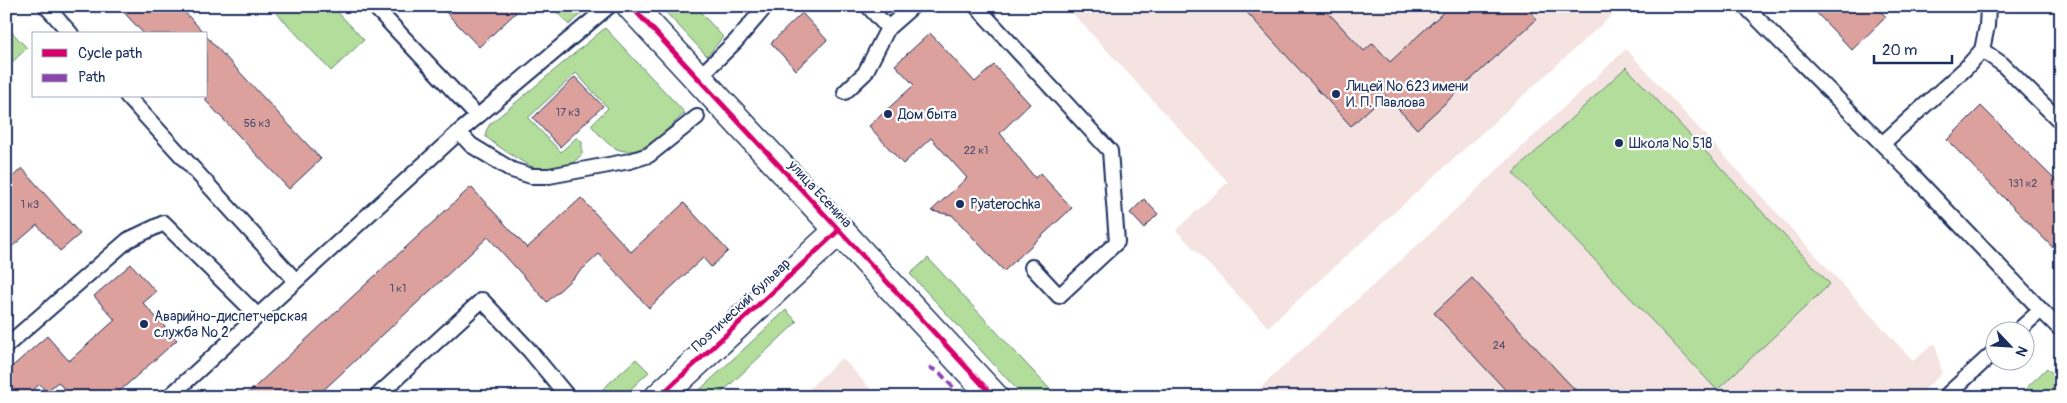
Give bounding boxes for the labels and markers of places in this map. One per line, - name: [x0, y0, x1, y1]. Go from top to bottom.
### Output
- place label: Лицей № 623 имени И. П. Павлова: [1345, 78, 1468, 111]
- marker: Лицей № 623 имени И. П. Павлова: [1330, 88, 1342, 100]
- place label: Дом быта: [897, 106, 957, 123]
- marker: Дом быта: [882, 108, 894, 120]
- place label: Школа № 518: [1629, 135, 1712, 152]
- marker: Школа № 518: [1613, 137, 1625, 149]
- place label: Pyaterochka: [970, 196, 1041, 213]
- marker: Pyaterochka: [954, 198, 966, 210]
- place label: Аварийно-диспетчерская служба № 2: [154, 308, 307, 341]
- marker: Аварийно-диспетчерская служба № 2: [138, 318, 150, 330]

